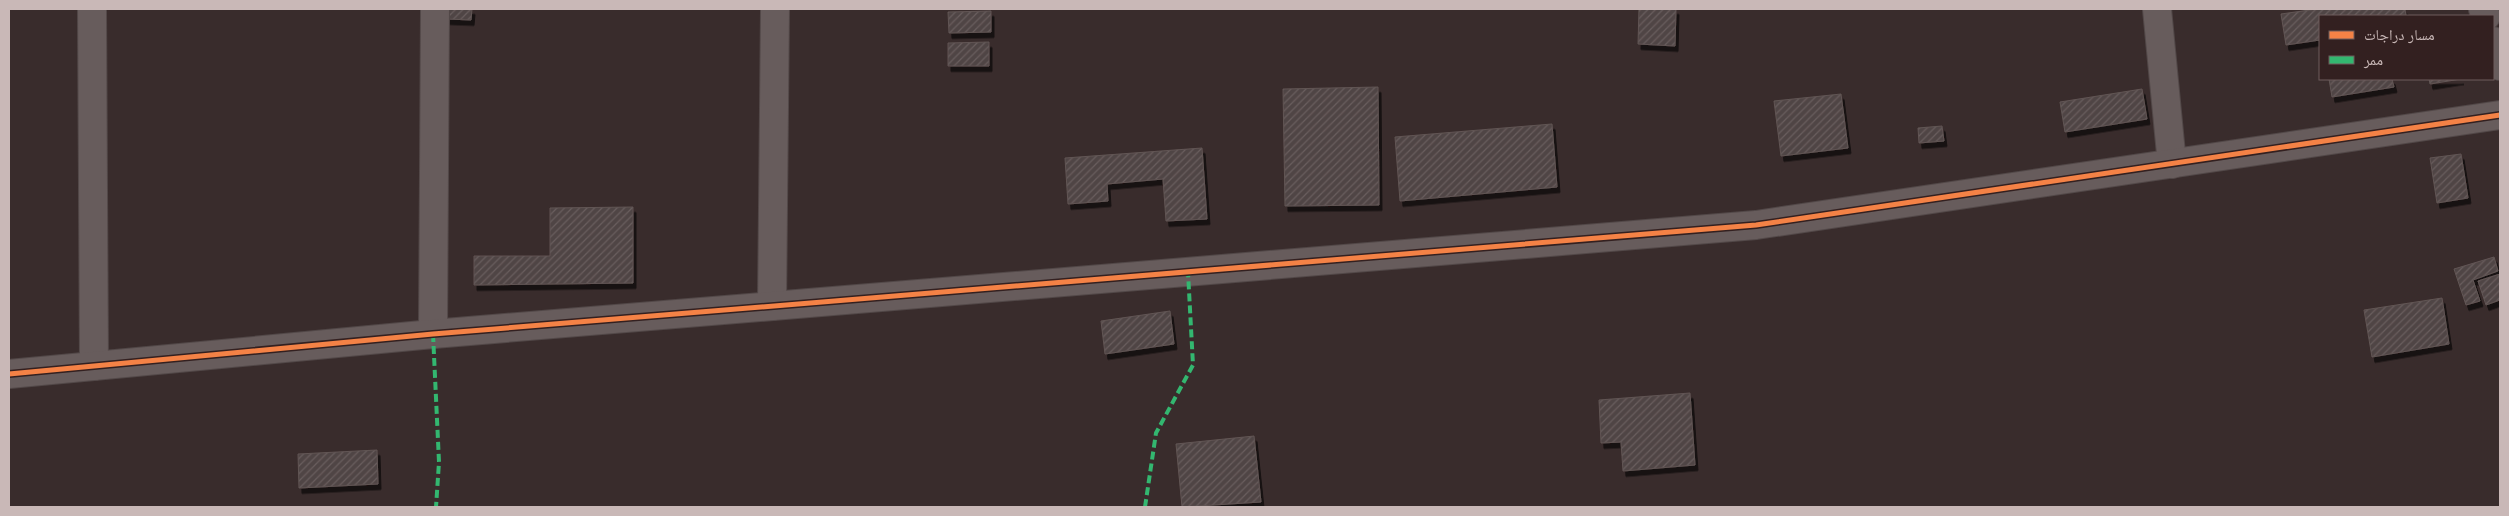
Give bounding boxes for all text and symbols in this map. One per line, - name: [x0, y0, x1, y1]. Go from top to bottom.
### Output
- legend: [2319, 15, 2494, 80]
- text: مسار دراجات: [2364, 25, 2435, 45]
- text: ممر: [2363, 50, 2383, 70]

